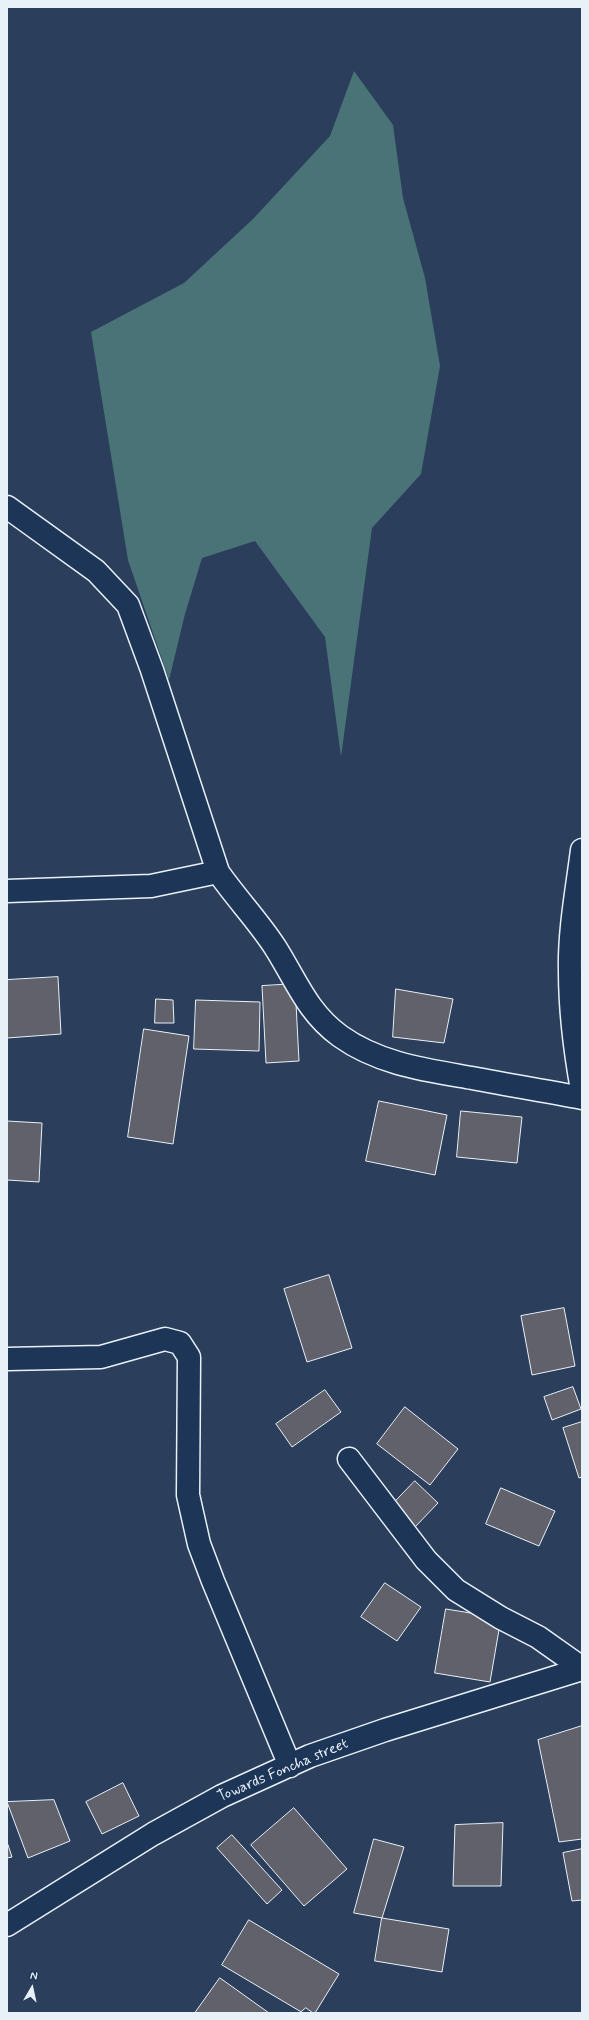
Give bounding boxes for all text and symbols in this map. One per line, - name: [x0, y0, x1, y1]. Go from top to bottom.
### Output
- street label: Towards Foncha street: [215, 1735, 351, 1807]
- north arrow: [12, 1968, 52, 2008]
- text: N: [29, 1969, 39, 1984]

